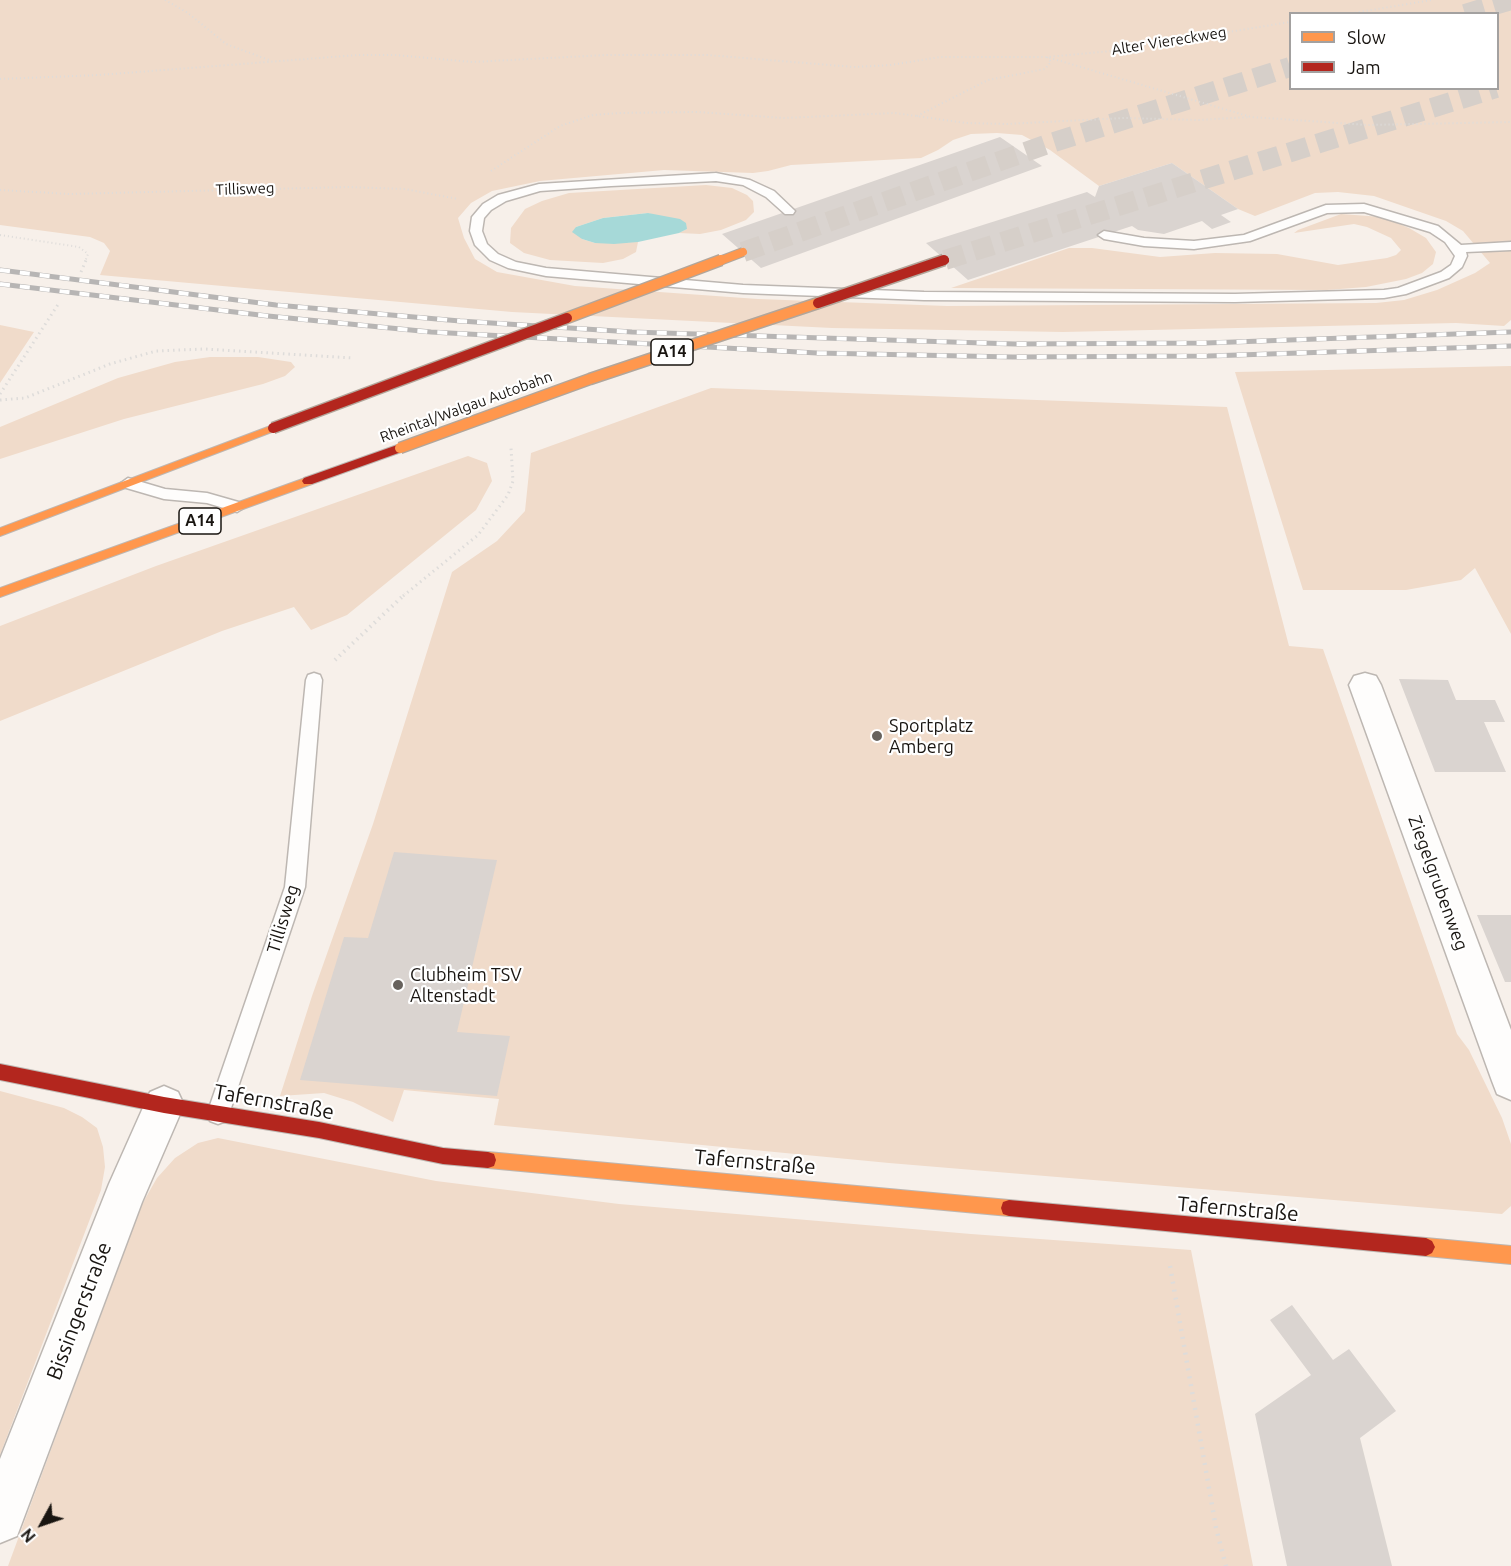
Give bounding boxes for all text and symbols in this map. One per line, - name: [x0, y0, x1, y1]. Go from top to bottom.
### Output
- legend: [1289, 12, 1499, 90]
- street label: Alter Viereckweg: [1110, 23, 1228, 59]
- text: Slow: [1347, 27, 1386, 47]
- text: Jam: [1347, 57, 1381, 77]
- street label: Tillisweg: [215, 179, 275, 199]
- road number: A14: [651, 339, 693, 365]
- street label: Rheintal/Walgau Autobahn: [377, 367, 555, 447]
- road number: A14: [179, 508, 221, 534]
- place label: Sportplatz Amberg: [889, 715, 973, 758]
- marker: Sportplatz Amberg: [870, 729, 884, 743]
- street label: Ziegelgrubenweg: [1404, 813, 1472, 953]
- street label: Tillisweg: [262, 882, 304, 956]
- place label: Clubheim TSV Altenstadt: [410, 964, 522, 1006]
- marker: Clubheim TSV Altenstadt: [391, 978, 405, 992]
- street label: Tafernstraße: [212, 1079, 336, 1125]
- street label: Tafernstraße: [693, 1144, 817, 1180]
- street label: Tafernstraße: [1176, 1191, 1300, 1227]
- street label: Bissingerstraße: [41, 1238, 117, 1384]
- north arrow: [12, 1494, 72, 1554]
- text: N: [17, 1525, 39, 1546]

